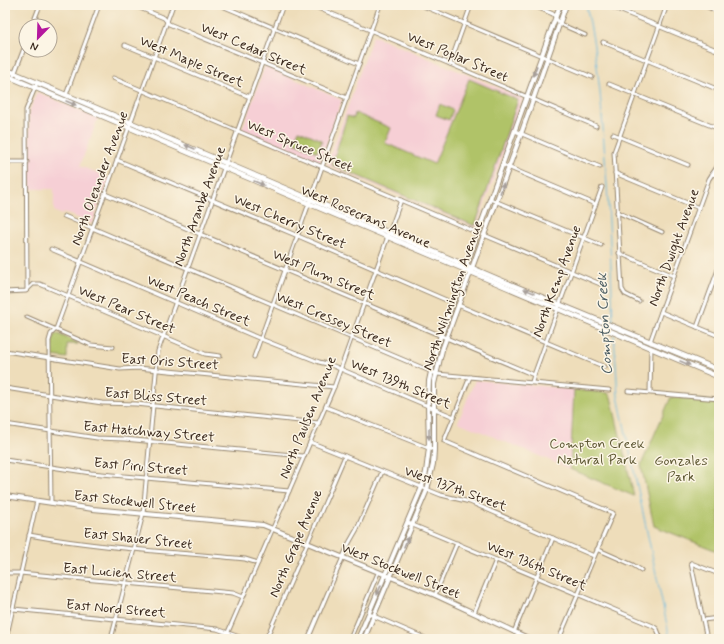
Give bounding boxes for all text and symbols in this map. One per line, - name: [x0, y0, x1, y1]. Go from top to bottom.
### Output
- north arrow: [18, 18, 58, 58]
- street label: West Cedar Street: [198, 18, 310, 80]
- street label: West Poplar Street: [404, 28, 511, 86]
- street label: West Maple Street: [137, 32, 247, 92]
- text: N: [28, 38, 41, 54]
- one-way arrow: [532, 65, 538, 77]
- one-way arrow: [66, 101, 78, 107]
- street label: North Oleander Avenue: [67, 109, 133, 248]
- street label: West Spruce Street: [244, 116, 355, 176]
- street label: North Aranbe Avenue: [170, 144, 230, 269]
- one-way arrow: [184, 144, 196, 151]
- one-way arrow: [253, 180, 265, 186]
- street label: West Rosecrans Avenue: [298, 181, 433, 253]
- one-way arrow: [499, 181, 505, 193]
- street label: North Dwight Avenue: [644, 186, 705, 309]
- street label: West Cherry Street: [230, 190, 349, 254]
- street label: North Wilmington Avenue: [419, 218, 489, 374]
- street label: North Kemp Avenue: [528, 223, 586, 340]
- street label: West Plum Street: [270, 245, 378, 305]
- street label: West Peach Street: [144, 271, 254, 331]
- water label: Compton Creek: [592, 272, 618, 375]
- street label: West Pear Street: [75, 281, 178, 339]
- street label: West Cressey Street: [273, 287, 395, 353]
- one-way arrow: [522, 288, 534, 294]
- street label: East Oris Street: [121, 350, 220, 374]
- street label: North Paulsen Avenue: [275, 353, 341, 481]
- street label: West 139th Street: [348, 355, 454, 414]
- one-way arrow: [680, 360, 692, 366]
- street label: East Bliss Street: [104, 384, 208, 410]
- street label: East Hatchway Street: [82, 417, 216, 447]
- one-way arrow: [426, 428, 432, 441]
- park label: Compton Creek Natural Park: [549, 435, 645, 469]
- park label: Gonzales Park: [654, 452, 708, 486]
- street label: East Piru Street: [93, 454, 189, 480]
- street label: West 137th Street: [402, 462, 510, 516]
- street label: North Grape Avenue: [265, 486, 327, 600]
- street label: East Stockwell Street: [73, 487, 197, 517]
- street label: East Shauer Street: [82, 524, 193, 554]
- one-way arrow: [403, 536, 409, 547]
- street label: West 136th Street: [484, 537, 590, 595]
- street label: West Stockwell Street: [338, 539, 463, 603]
- street label: East Lucien Street: [62, 559, 178, 587]
- one-way arrow: [376, 585, 382, 596]
- street label: East Nord Street: [65, 596, 167, 622]

